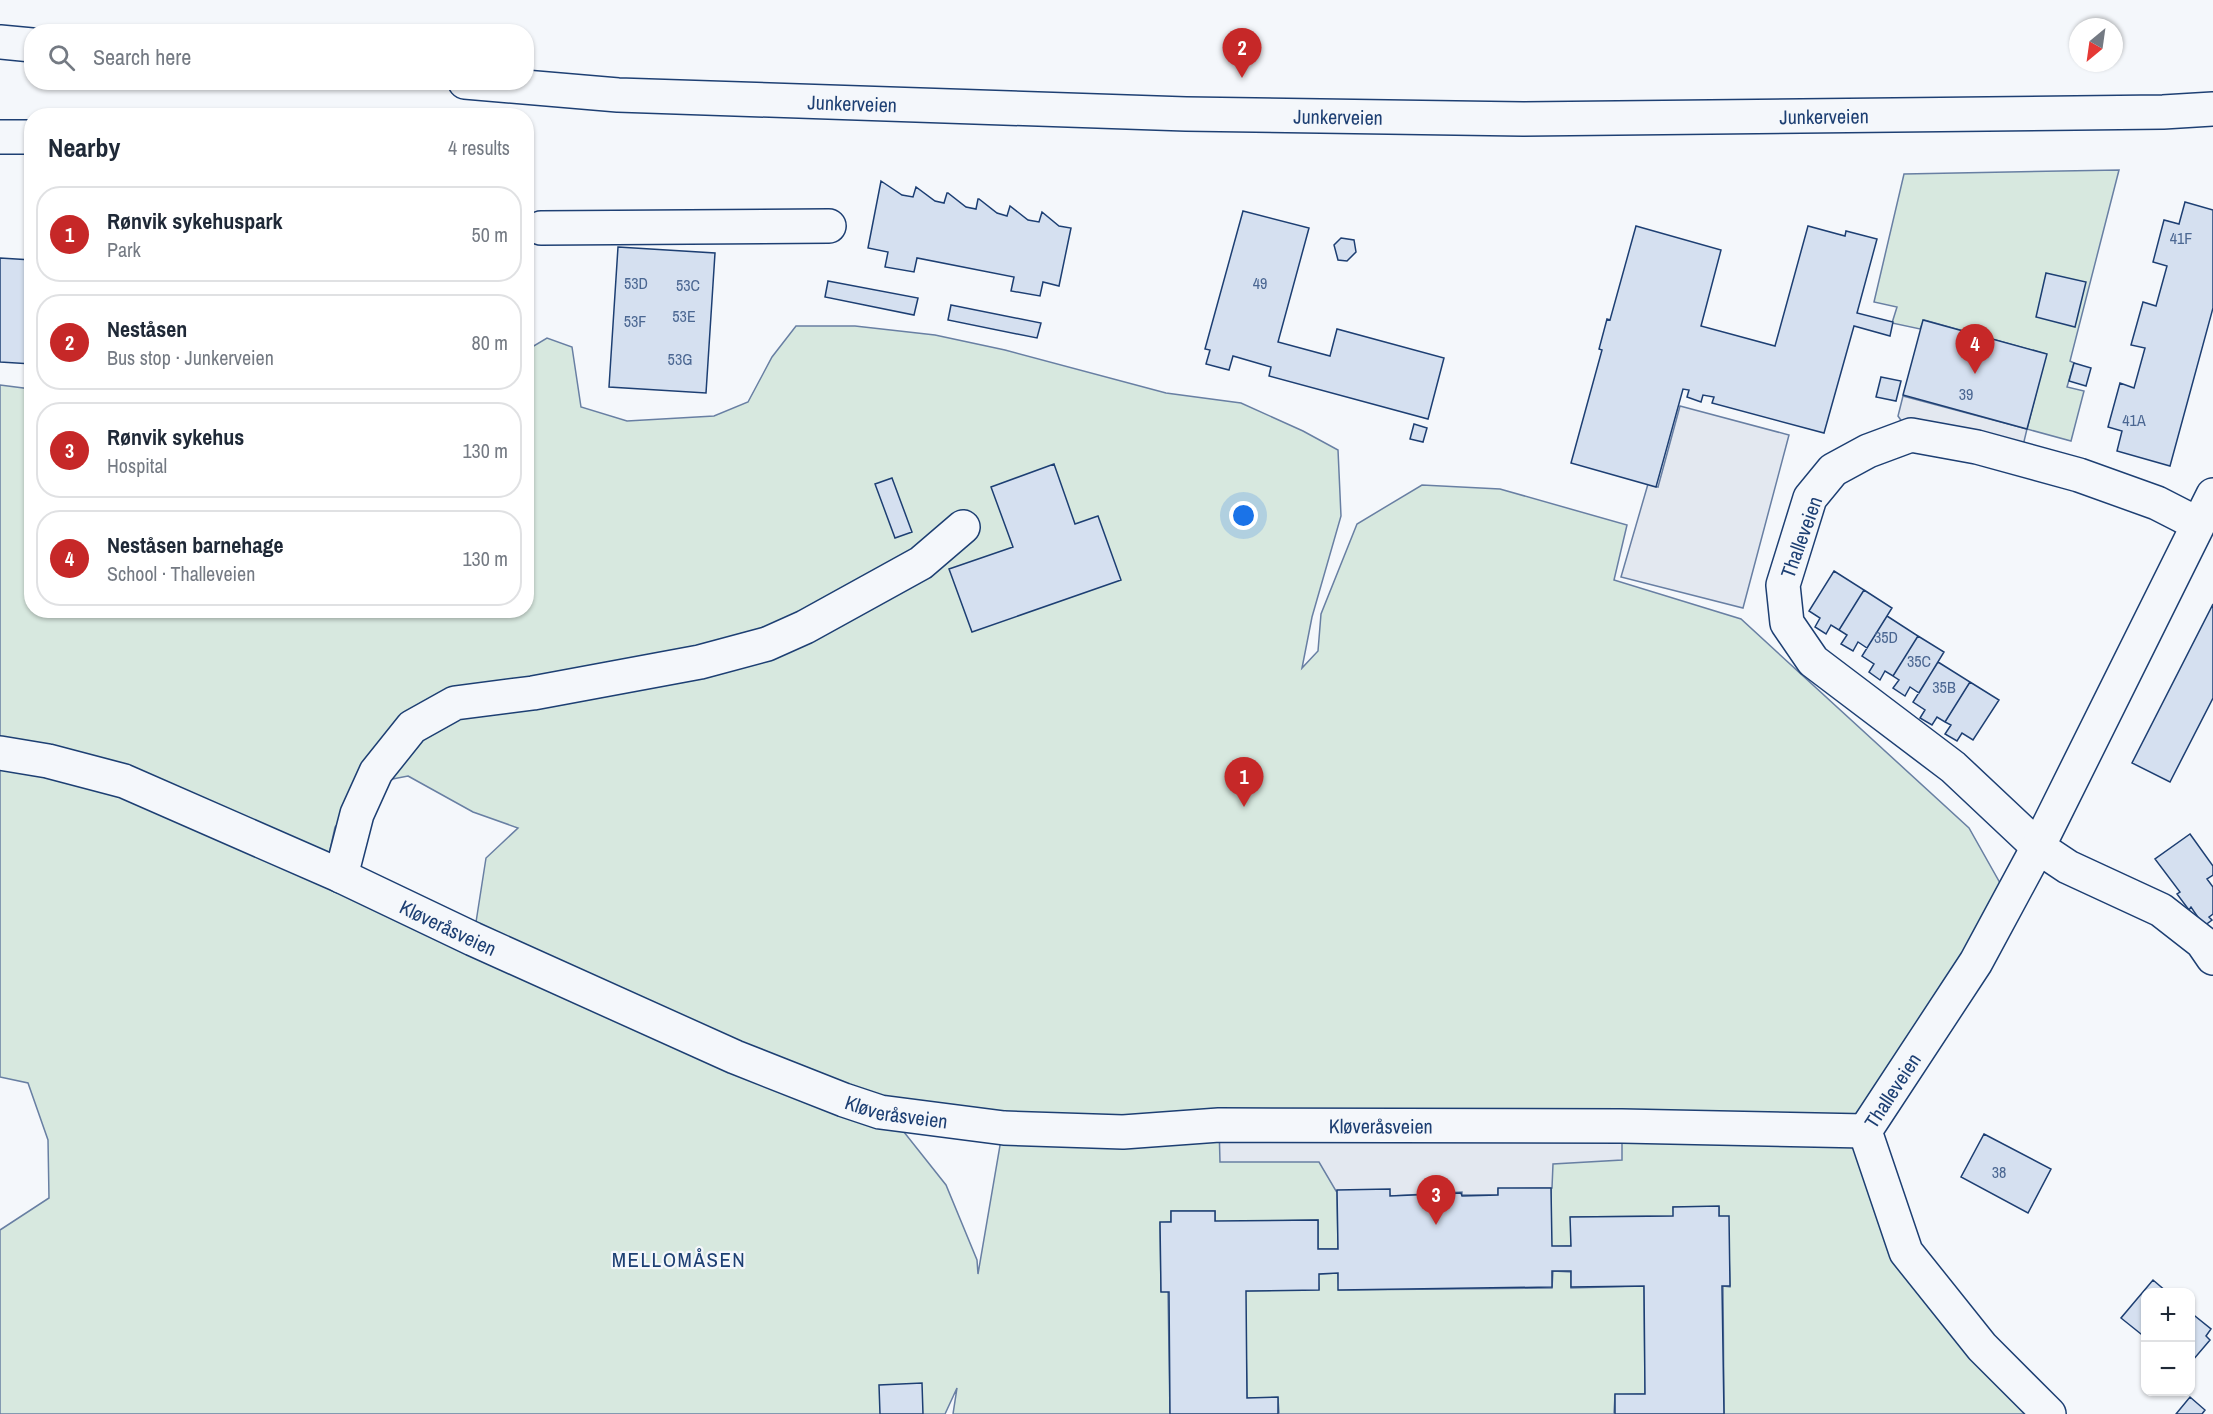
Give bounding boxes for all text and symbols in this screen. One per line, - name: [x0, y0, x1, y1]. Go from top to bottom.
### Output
- north arrow: [2069, 18, 2123, 72]
- search box: [24, 24, 534, 90]
- pin: 2: [1222, 28, 1262, 78]
- icon: search: [45, 41, 78, 74]
- text: Search here: [93, 42, 191, 72]
- street label: Junkerveien: [807, 88, 897, 118]
- street label: Junkerveien: [1293, 102, 1383, 130]
- street label: Junkerveien: [1779, 102, 1869, 130]
- text: Nearby: [48, 130, 120, 165]
- text: 4 results: [448, 134, 510, 161]
- text: Rønvik sykehuspark: [107, 206, 282, 236]
- text: 1: [65, 221, 74, 248]
- text: 50 m: [472, 221, 508, 248]
- house number: 41F: [2170, 227, 2192, 249]
- text: Park: [107, 236, 141, 263]
- house number: 53D: [624, 272, 648, 294]
- house number: 49: [1253, 272, 1267, 294]
- house number: 53C: [676, 274, 700, 296]
- house number: 53E: [672, 305, 696, 327]
- house number: 53F: [624, 310, 646, 332]
- text: Neståsen: [107, 314, 187, 344]
- pin: 4: [1956, 324, 1994, 374]
- text: 2: [65, 329, 74, 356]
- text: 80 m: [472, 329, 508, 356]
- text: Bus stop · Junkerveien: [107, 344, 274, 371]
- house number: 53G: [668, 348, 692, 370]
- house number: 39: [1959, 383, 1973, 405]
- house number: 41A: [2122, 409, 2146, 431]
- text: Rønvik sykehus: [107, 422, 244, 452]
- text: 3: [65, 437, 74, 464]
- text: 130 m: [462, 437, 508, 464]
- text: Hospital: [107, 452, 167, 479]
- street label: Thalleveien: [1774, 493, 1828, 581]
- your location: [1229, 501, 1258, 530]
- text: Neståsen barnehage: [107, 530, 283, 560]
- text: 4: [65, 545, 74, 572]
- text: 130 m: [462, 545, 508, 572]
- text: School · Thalleveien: [107, 560, 255, 587]
- house number: 35D: [1874, 626, 1898, 648]
- house number: 35C: [1907, 650, 1931, 672]
- house number: 35B: [1932, 676, 1956, 698]
- pin: 1: [1224, 758, 1264, 807]
- street label: Kløveråsveien: [396, 893, 501, 961]
- street label: Thalleveien: [1857, 1047, 1926, 1133]
- street label: Kløveråsveien: [842, 1088, 949, 1134]
- street label: Kløveråsveien: [1329, 1112, 1433, 1139]
- house number: 38: [1992, 1161, 2006, 1183]
- pin: 3: [1416, 1176, 1456, 1225]
- district label: MELLOMÅSEN: [612, 1245, 746, 1274]
- map controls: [2141, 1288, 2195, 1396]
- button: +: [2141, 1288, 2195, 1342]
- button: −: [2141, 1342, 2195, 1396]

